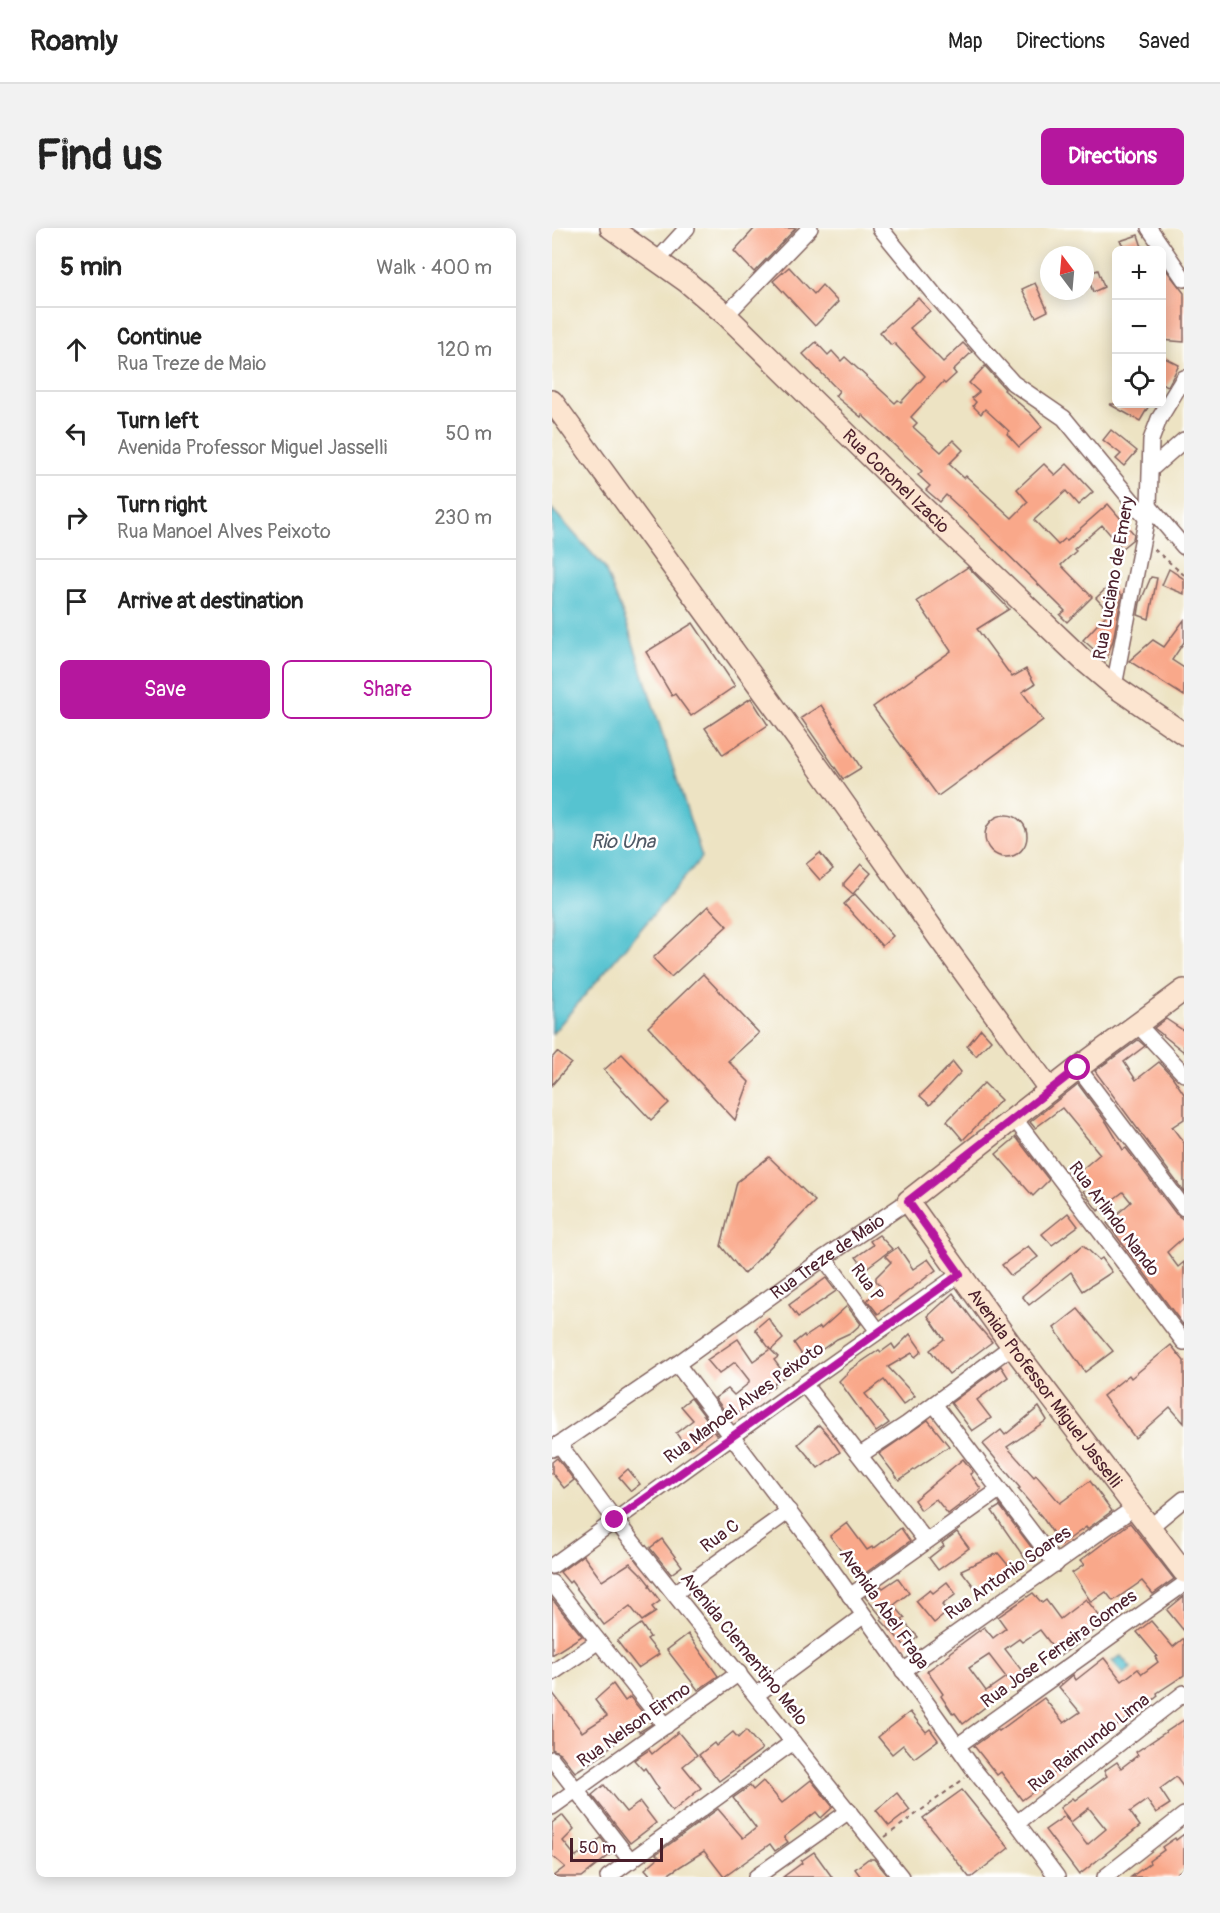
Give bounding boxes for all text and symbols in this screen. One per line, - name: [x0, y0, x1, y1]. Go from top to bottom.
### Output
- text: Roamly: [30, 24, 118, 59]
- text: Map: [948, 28, 983, 55]
- text: Directions: [1016, 28, 1105, 55]
- text: Saved: [1138, 28, 1190, 55]
- button: Directions: [1041, 128, 1184, 185]
- text: Find us: [36, 130, 162, 182]
- north arrow: [1040, 246, 1094, 300]
- map controls: [1112, 246, 1166, 408]
- button: +: [1112, 246, 1166, 300]
- text: 5 min: [60, 251, 122, 283]
- text: Walk · 400 m: [376, 255, 492, 280]
- button: −: [1112, 300, 1166, 354]
- text: Continue: [117, 323, 201, 351]
- icon: ahead: [60, 333, 93, 366]
- text: 120 m: [437, 337, 492, 362]
- text: Rua Treze de Maio: [117, 351, 266, 376]
- button: locate: [1112, 354, 1166, 408]
- text: Turn left: [117, 407, 199, 435]
- icon: left: [60, 417, 93, 450]
- text: 50 m: [445, 421, 492, 446]
- street label: Rua Coronel Izacio: [838, 424, 955, 538]
- text: Avenida Professor Miguel Jasselli: [117, 435, 387, 460]
- text: Turn right: [117, 491, 207, 519]
- street label: Rua Luciano de Emery: [1088, 494, 1140, 661]
- icon: right: [60, 501, 93, 534]
- text: 230 m: [435, 505, 492, 530]
- text: Rua Manoel Alves Peixoto: [117, 519, 331, 544]
- icon: arrive: [60, 585, 93, 618]
- text: Arrive at destination: [117, 587, 303, 615]
- button: Save: [60, 660, 270, 719]
- button: Share: [282, 660, 492, 719]
- water label: Rio Una: [591, 829, 657, 854]
- route start: [1064, 1054, 1090, 1080]
- street label: Rua Arlindo Nando: [1063, 1157, 1165, 1281]
- street label: Rua Treze de Maio: [766, 1209, 889, 1305]
- street label: Rua P: [845, 1259, 889, 1307]
- street label: Avenida Professor Miguel Jasselli: [963, 1284, 1127, 1492]
- street label: Rua Manoel Alves Peixoto: [659, 1337, 829, 1469]
- route end: [601, 1506, 627, 1532]
- street label: Rua C: [696, 1514, 744, 1558]
- street label: Rua Antonio Soares: [941, 1521, 1075, 1625]
- street label: Avenida Abel Fraga: [834, 1544, 934, 1674]
- street label: Avenida Clementino Melo: [675, 1568, 813, 1731]
- street label: Rua Jose Ferreira Gomes: [976, 1585, 1142, 1713]
- street label: Rua Nelson Eirmo: [573, 1677, 695, 1773]
- street label: Rua Raimundo Lima: [1024, 1688, 1154, 1798]
- scale bar: [570, 1835, 663, 1862]
- text: 50 m: [579, 1838, 616, 1858]

